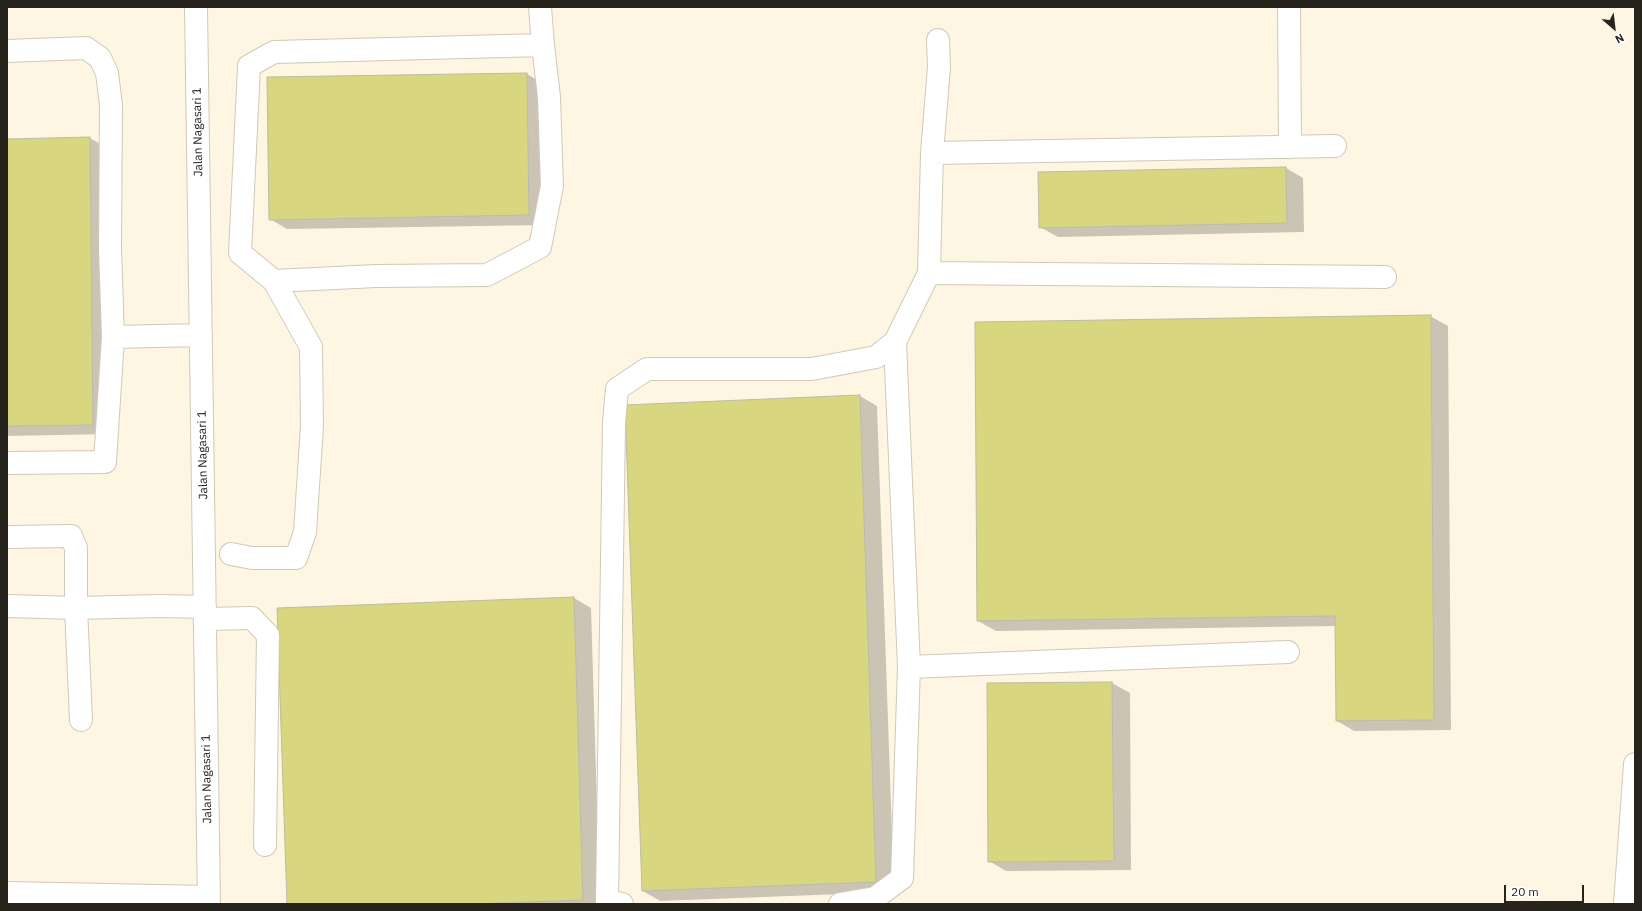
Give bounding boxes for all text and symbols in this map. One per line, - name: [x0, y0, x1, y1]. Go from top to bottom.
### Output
- north arrow: [1594, 8, 1634, 48]
- text: N: [1613, 31, 1626, 47]
- street label: Jalan Nagasari 1: [190, 87, 206, 177]
- street label: Jalan Nagasari 1: [195, 410, 211, 500]
- street label: Jalan Nagasari 1: [199, 734, 215, 824]
- scale bar: [1506, 877, 1586, 903]
- text: 20 m: [1511, 884, 1539, 899]

